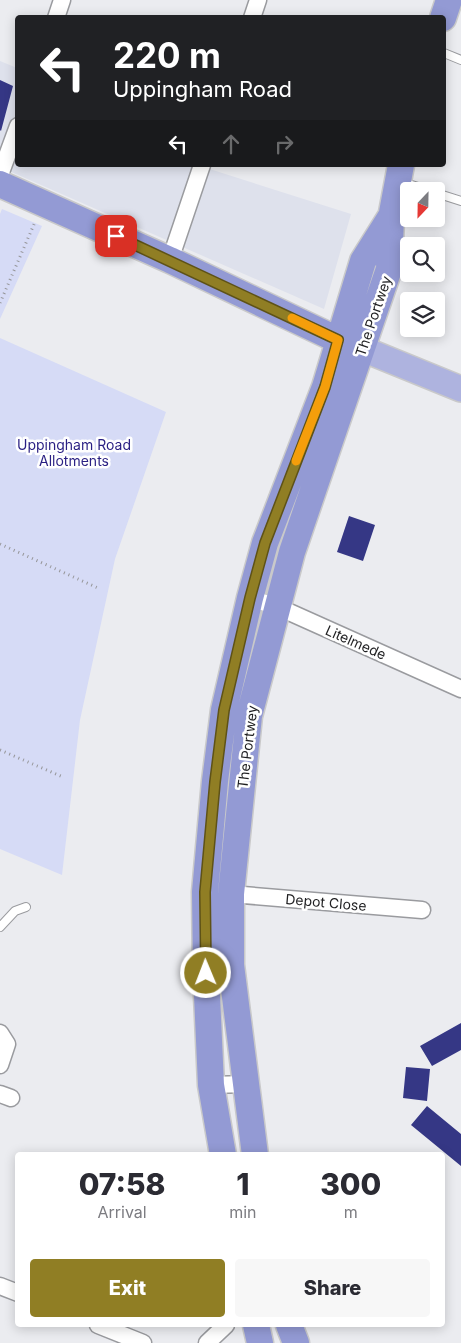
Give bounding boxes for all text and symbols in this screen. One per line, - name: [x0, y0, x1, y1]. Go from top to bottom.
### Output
- text: 220 m: [113, 34, 221, 76]
- icon: left: [30, 35, 95, 100]
- text: Uppingham Road: [113, 76, 292, 102]
- icon: left: [164, 130, 192, 158]
- icon: ahead: [217, 130, 245, 158]
- icon: right: [270, 130, 298, 158]
- north arrow: [400, 182, 445, 228]
- map controls: [400, 182, 445, 337]
- pin: [95, 215, 137, 257]
- icon: arrive: [102, 222, 130, 250]
- button: search: [400, 237, 445, 282]
- street label: The Portwey: [351, 273, 395, 358]
- button: layers: [400, 292, 445, 337]
- park label: Uppingham Road Allotments: [17, 436, 131, 469]
- street label: Litelmede: [323, 621, 389, 663]
- street label: The Portwey: [233, 704, 261, 790]
- street label: Depot Close: [285, 890, 367, 914]
- position arrow: [179, 946, 231, 998]
- text: 07:58: [79, 1166, 166, 1202]
- text: 1: [236, 1166, 249, 1202]
- text: 300: [320, 1166, 381, 1202]
- text: Arrival: [97, 1202, 147, 1222]
- text: min: [229, 1202, 256, 1222]
- text: m: [344, 1202, 358, 1222]
- button: Exit: [30, 1259, 225, 1317]
- button: Share: [235, 1259, 430, 1317]

